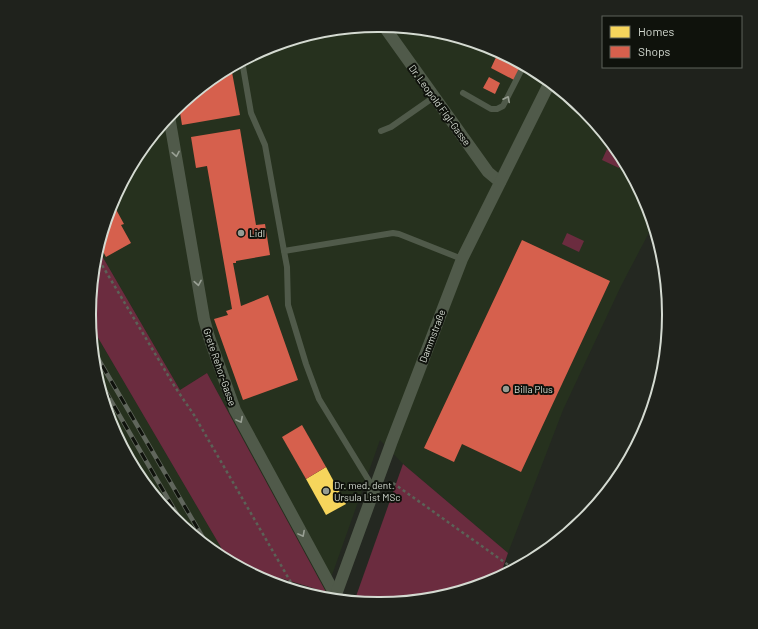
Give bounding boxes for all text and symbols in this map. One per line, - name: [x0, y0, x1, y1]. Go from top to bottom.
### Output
- legend: [602, 16, 742, 68]
- text: Homes: [638, 24, 675, 38]
- text: Shops: [638, 44, 671, 58]
- street label: Dr. Leopold Figl-Gasse: [407, 62, 473, 148]
- one-way arrow: [502, 96, 509, 104]
- one-way arrow: [171, 151, 180, 157]
- place label: Lidl: [249, 227, 265, 239]
- marker: Lidl: [236, 228, 246, 238]
- one-way arrow: [193, 279, 202, 286]
- street label: Dammstraße: [416, 308, 448, 364]
- street label: Grete Rehor-Gasse: [201, 327, 239, 407]
- place label: Billa Plus: [514, 383, 553, 395]
- marker: Billa Plus: [501, 384, 511, 394]
- one-way arrow: [235, 415, 243, 423]
- place label: Dr. med. dent. Ursula List MSc: [334, 479, 401, 503]
- marker: Dr. med. dent. Ursula List MSc: [321, 486, 331, 496]
- one-way arrow: [297, 530, 305, 537]

